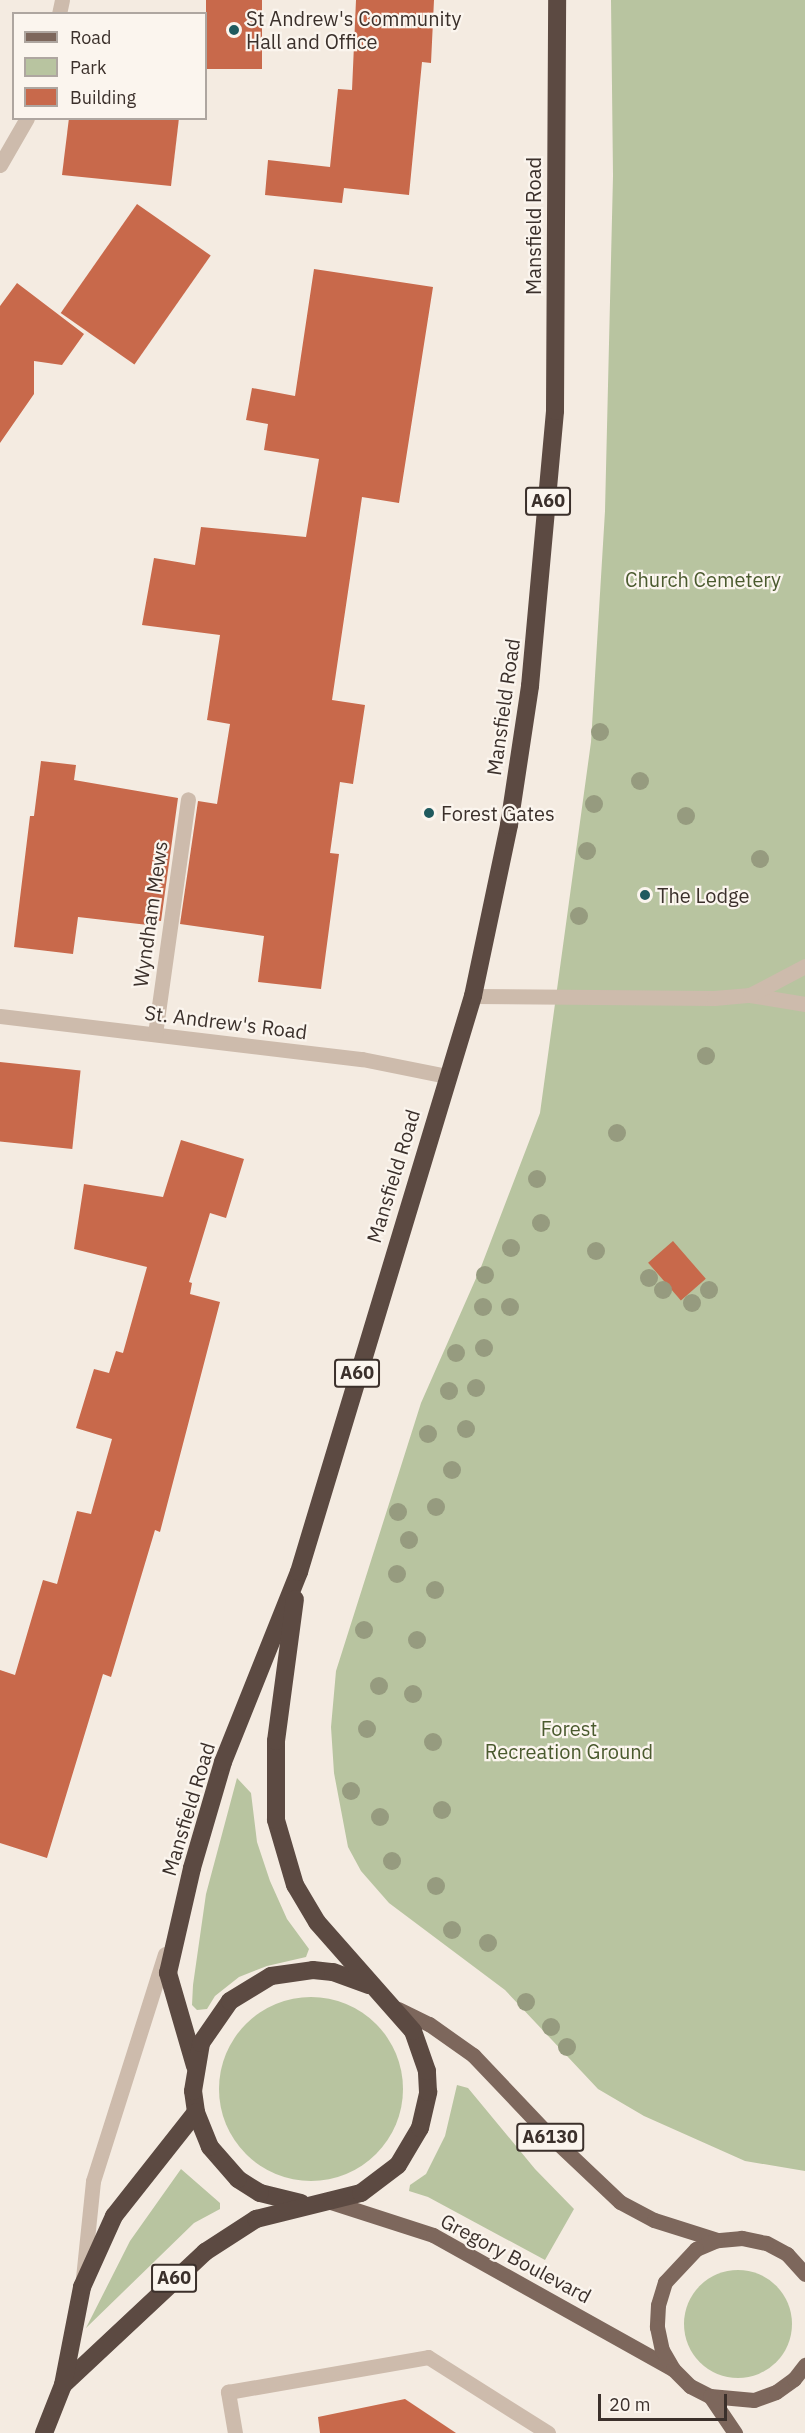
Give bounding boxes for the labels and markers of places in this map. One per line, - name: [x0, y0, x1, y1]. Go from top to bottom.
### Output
- place label: St Andrew's Community Hall and Office: [246, 6, 462, 53]
- marker: St Andrew's Community Hall and Office: [227, 23, 241, 37]
- place label: Forest Gates: [441, 801, 555, 825]
- marker: Forest Gates: [422, 806, 436, 820]
- place label: The Lodge: [657, 883, 750, 907]
- marker: The Lodge: [638, 888, 652, 902]

